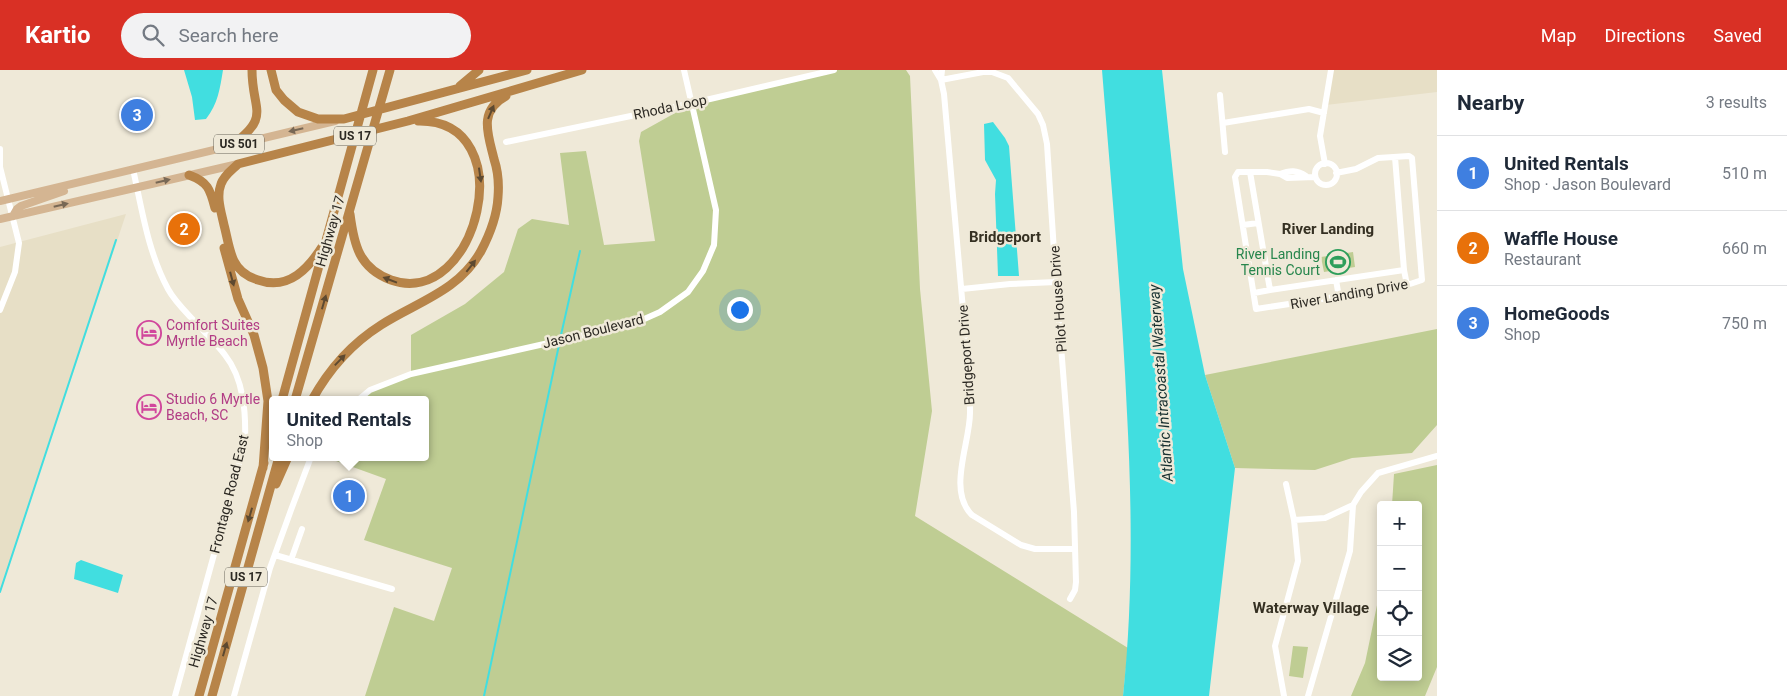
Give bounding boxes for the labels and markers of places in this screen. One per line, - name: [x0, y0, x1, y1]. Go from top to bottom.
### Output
- pin: 3: [121, 96, 153, 134]
- pin: 2: [168, 210, 200, 248]
- place label: River Landing Tennis Court: [1236, 246, 1320, 278]
- sports icon: River Landing Tennis Court: [1325, 249, 1351, 275]
- place label: Comfort Suites Myrtle Beach: [166, 317, 260, 349]
- hotel icon: Comfort Suites Myrtle Beach: [136, 320, 162, 346]
- place label: Studio 6 Myrtle Beach, SC: [166, 391, 260, 423]
- hotel icon: Studio 6 Myrtle Beach, SC: [136, 394, 162, 420]
- pin: 1: [333, 477, 365, 515]

